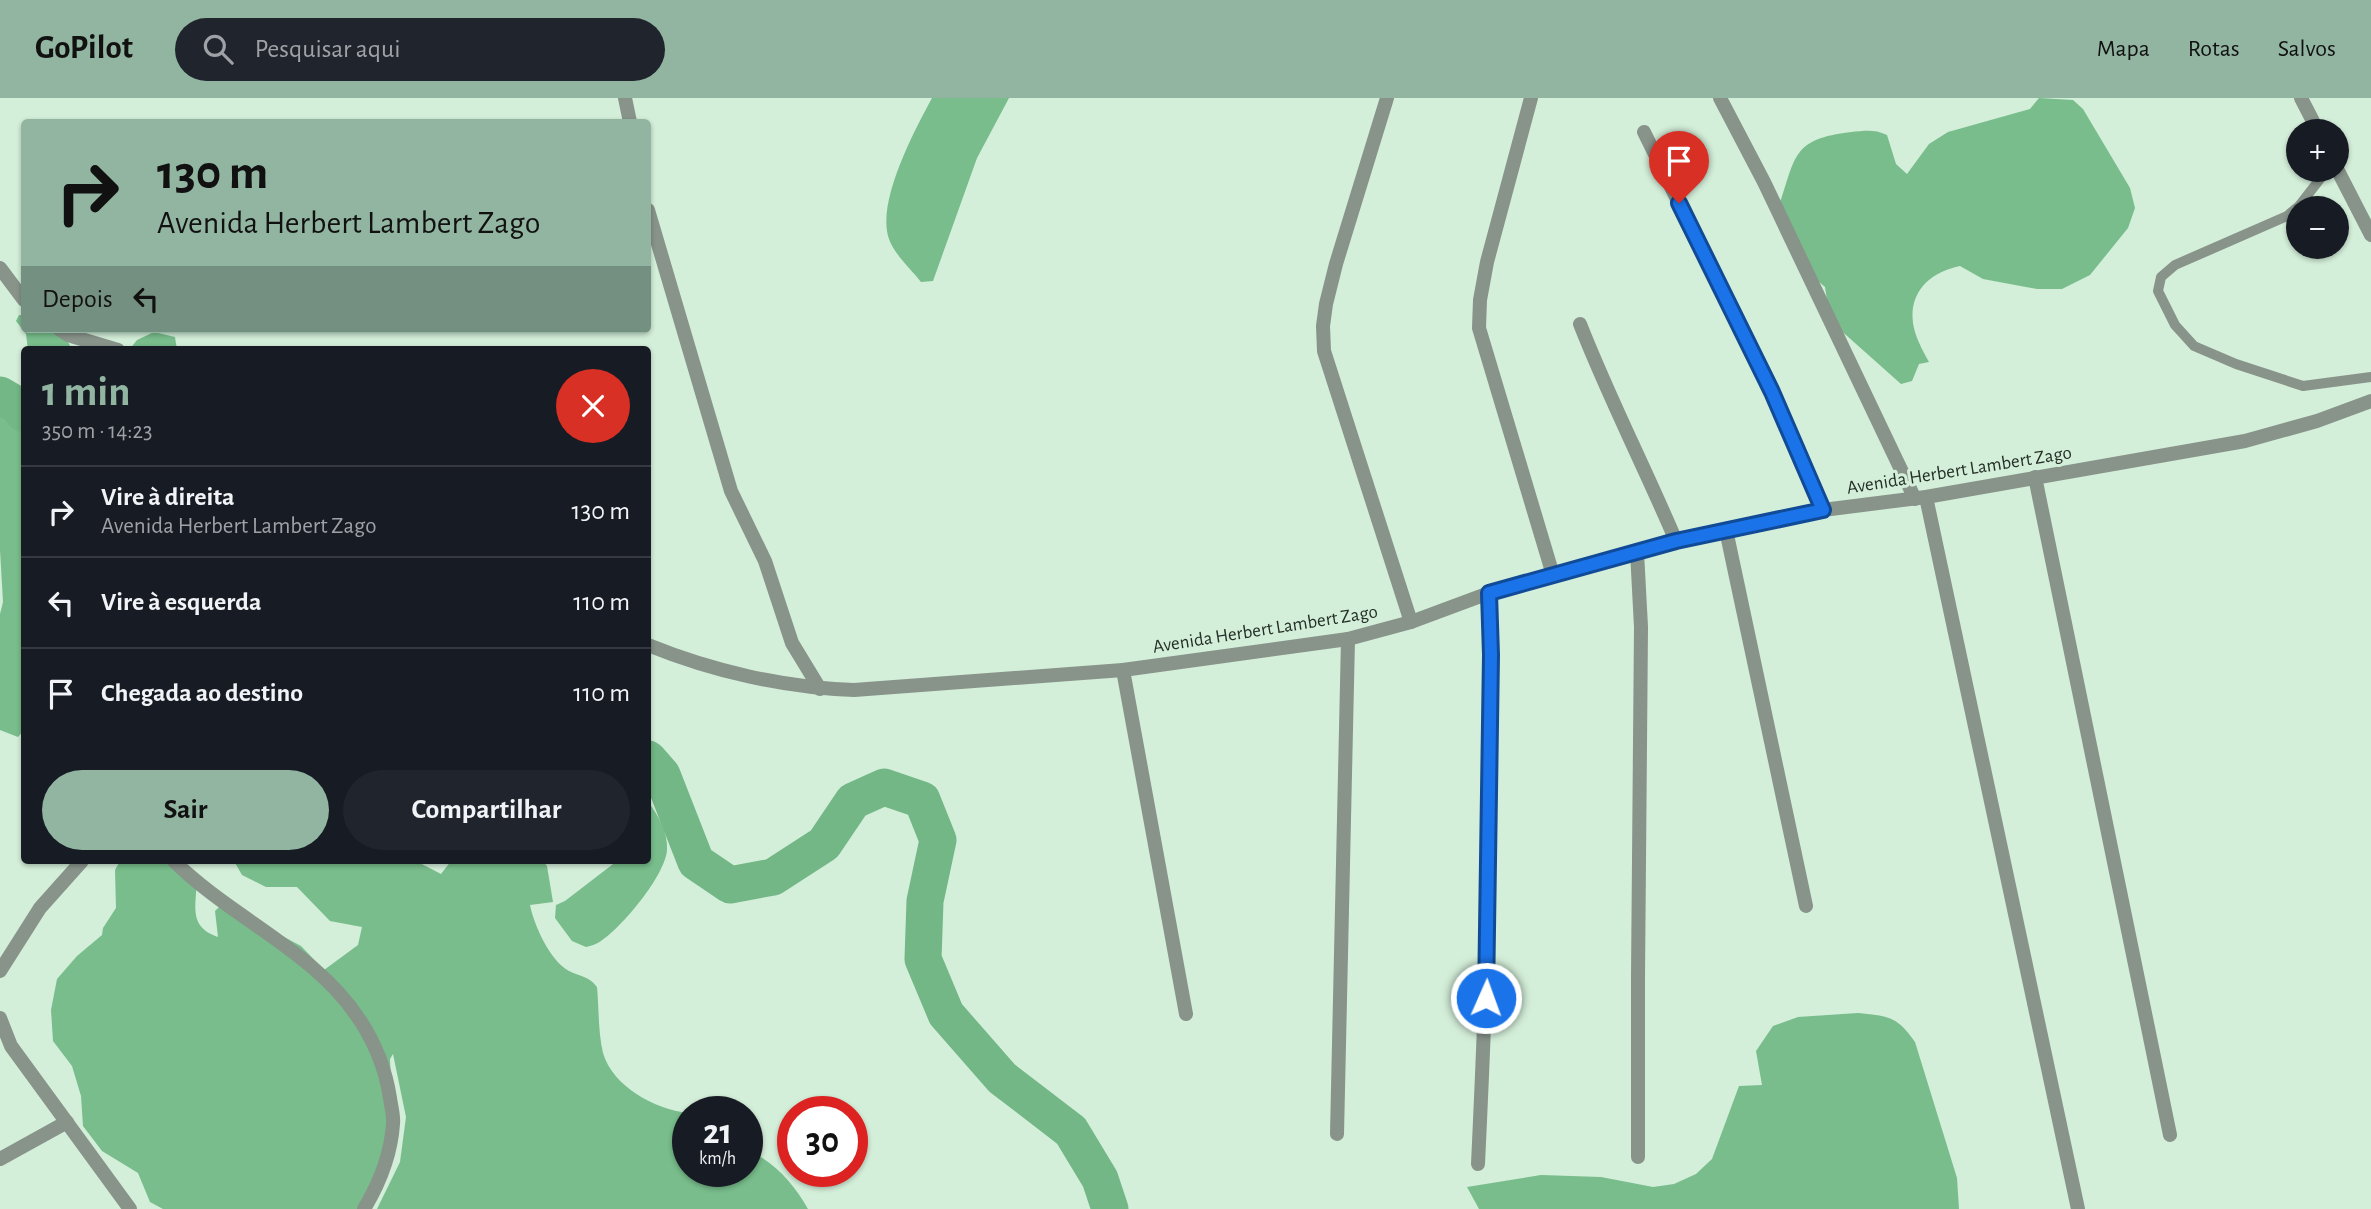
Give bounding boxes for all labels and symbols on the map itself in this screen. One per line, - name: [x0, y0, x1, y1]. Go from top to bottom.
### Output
- pin: [1649, 131, 1709, 203]
- street label: Avenida Herbert Lambert Zago: [1845, 443, 2073, 498]
- street label: Avenida Herbert Lambert Zago: [1151, 602, 1379, 657]
- position arrow: [1449, 961, 1523, 1035]
- speed limit sign: 30: [777, 1096, 868, 1187]

